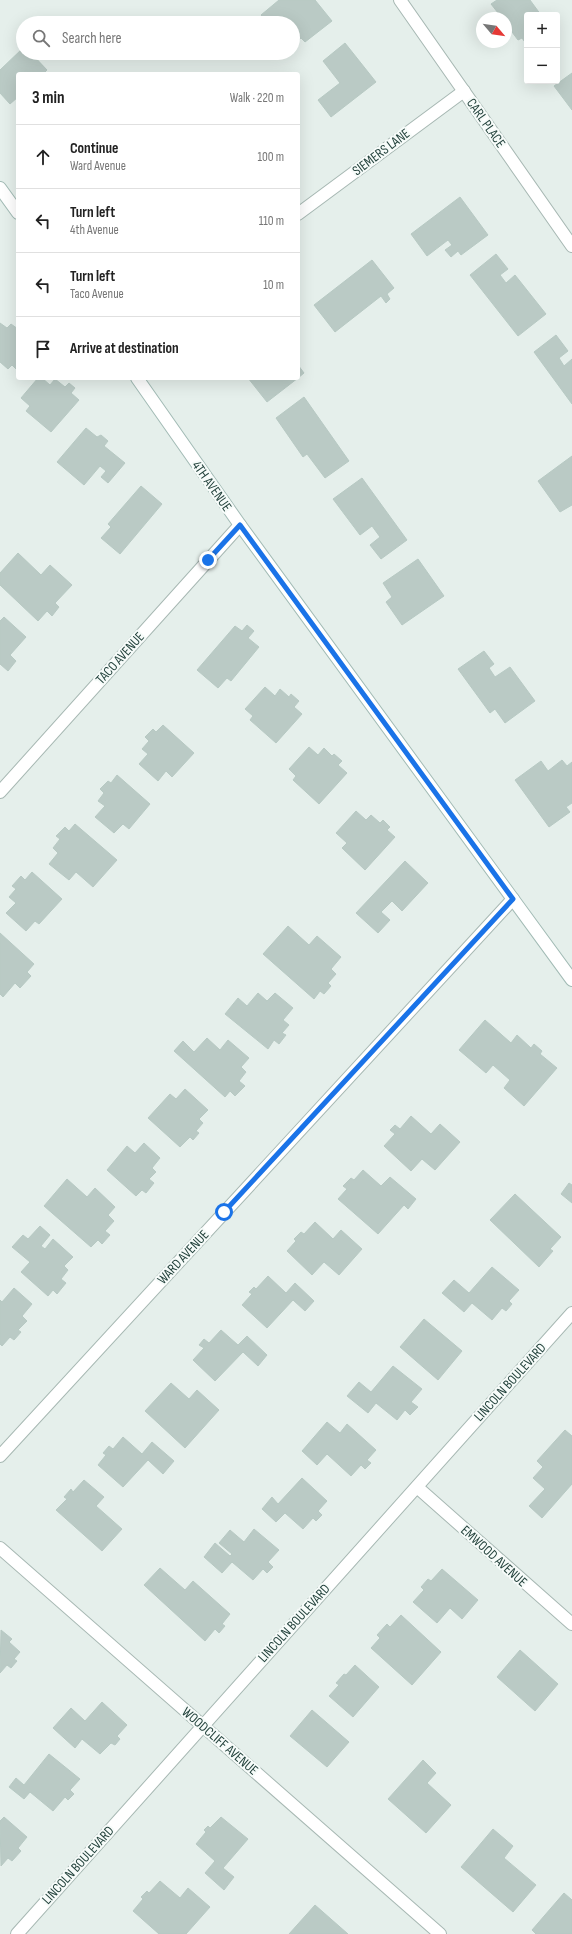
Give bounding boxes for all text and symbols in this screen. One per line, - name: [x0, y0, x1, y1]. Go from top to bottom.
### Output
- north arrow: [476, 12, 512, 48]
- map controls: [524, 12, 560, 84]
- button: +: [524, 12, 560, 48]
- search box: [16, 16, 300, 60]
- icon: search: [30, 27, 52, 49]
- text: Search here: [62, 29, 122, 48]
- button: −: [524, 48, 560, 84]
- text: 3 min: [32, 88, 65, 108]
- text: Walk · 220 m: [230, 90, 284, 106]
- street label: CARL PLACE: [463, 95, 509, 151]
- street label: SIEMERS LANE: [349, 125, 413, 179]
- text: Continue: [70, 139, 119, 158]
- icon: ahead: [32, 146, 54, 168]
- text: 100 m: [257, 149, 284, 165]
- text: Ward Avenue: [70, 158, 126, 174]
- text: Turn left: [70, 203, 115, 222]
- icon: left: [32, 210, 54, 232]
- text: 110 m: [259, 213, 284, 229]
- text: 4th Avenue: [70, 222, 119, 238]
- text: Turn left: [70, 267, 115, 286]
- icon: left: [32, 274, 54, 296]
- text: 10 m: [263, 277, 284, 293]
- text: Taco Avenue: [70, 286, 124, 302]
- icon: arrive: [32, 338, 54, 360]
- text: Arrive at destination: [70, 339, 179, 358]
- street label: 4TH AVENUE: [189, 458, 236, 515]
- route end: [199, 551, 217, 569]
- street label: TACO AVENUE: [92, 628, 148, 688]
- route start: [215, 1203, 233, 1221]
- street label: WARD AVENUE: [154, 1226, 213, 1288]
- street label: LINCOLN BOULEVARD: [470, 1339, 550, 1425]
- street label: EMWOOD AVENUE: [457, 1522, 531, 1590]
- street label: LINCOLN BOULEVARD: [254, 1580, 334, 1666]
- street label: WOODCLIFF AVENUE: [178, 1703, 262, 1779]
- street label: LINCOLN BOULEVARD: [38, 1822, 118, 1908]

